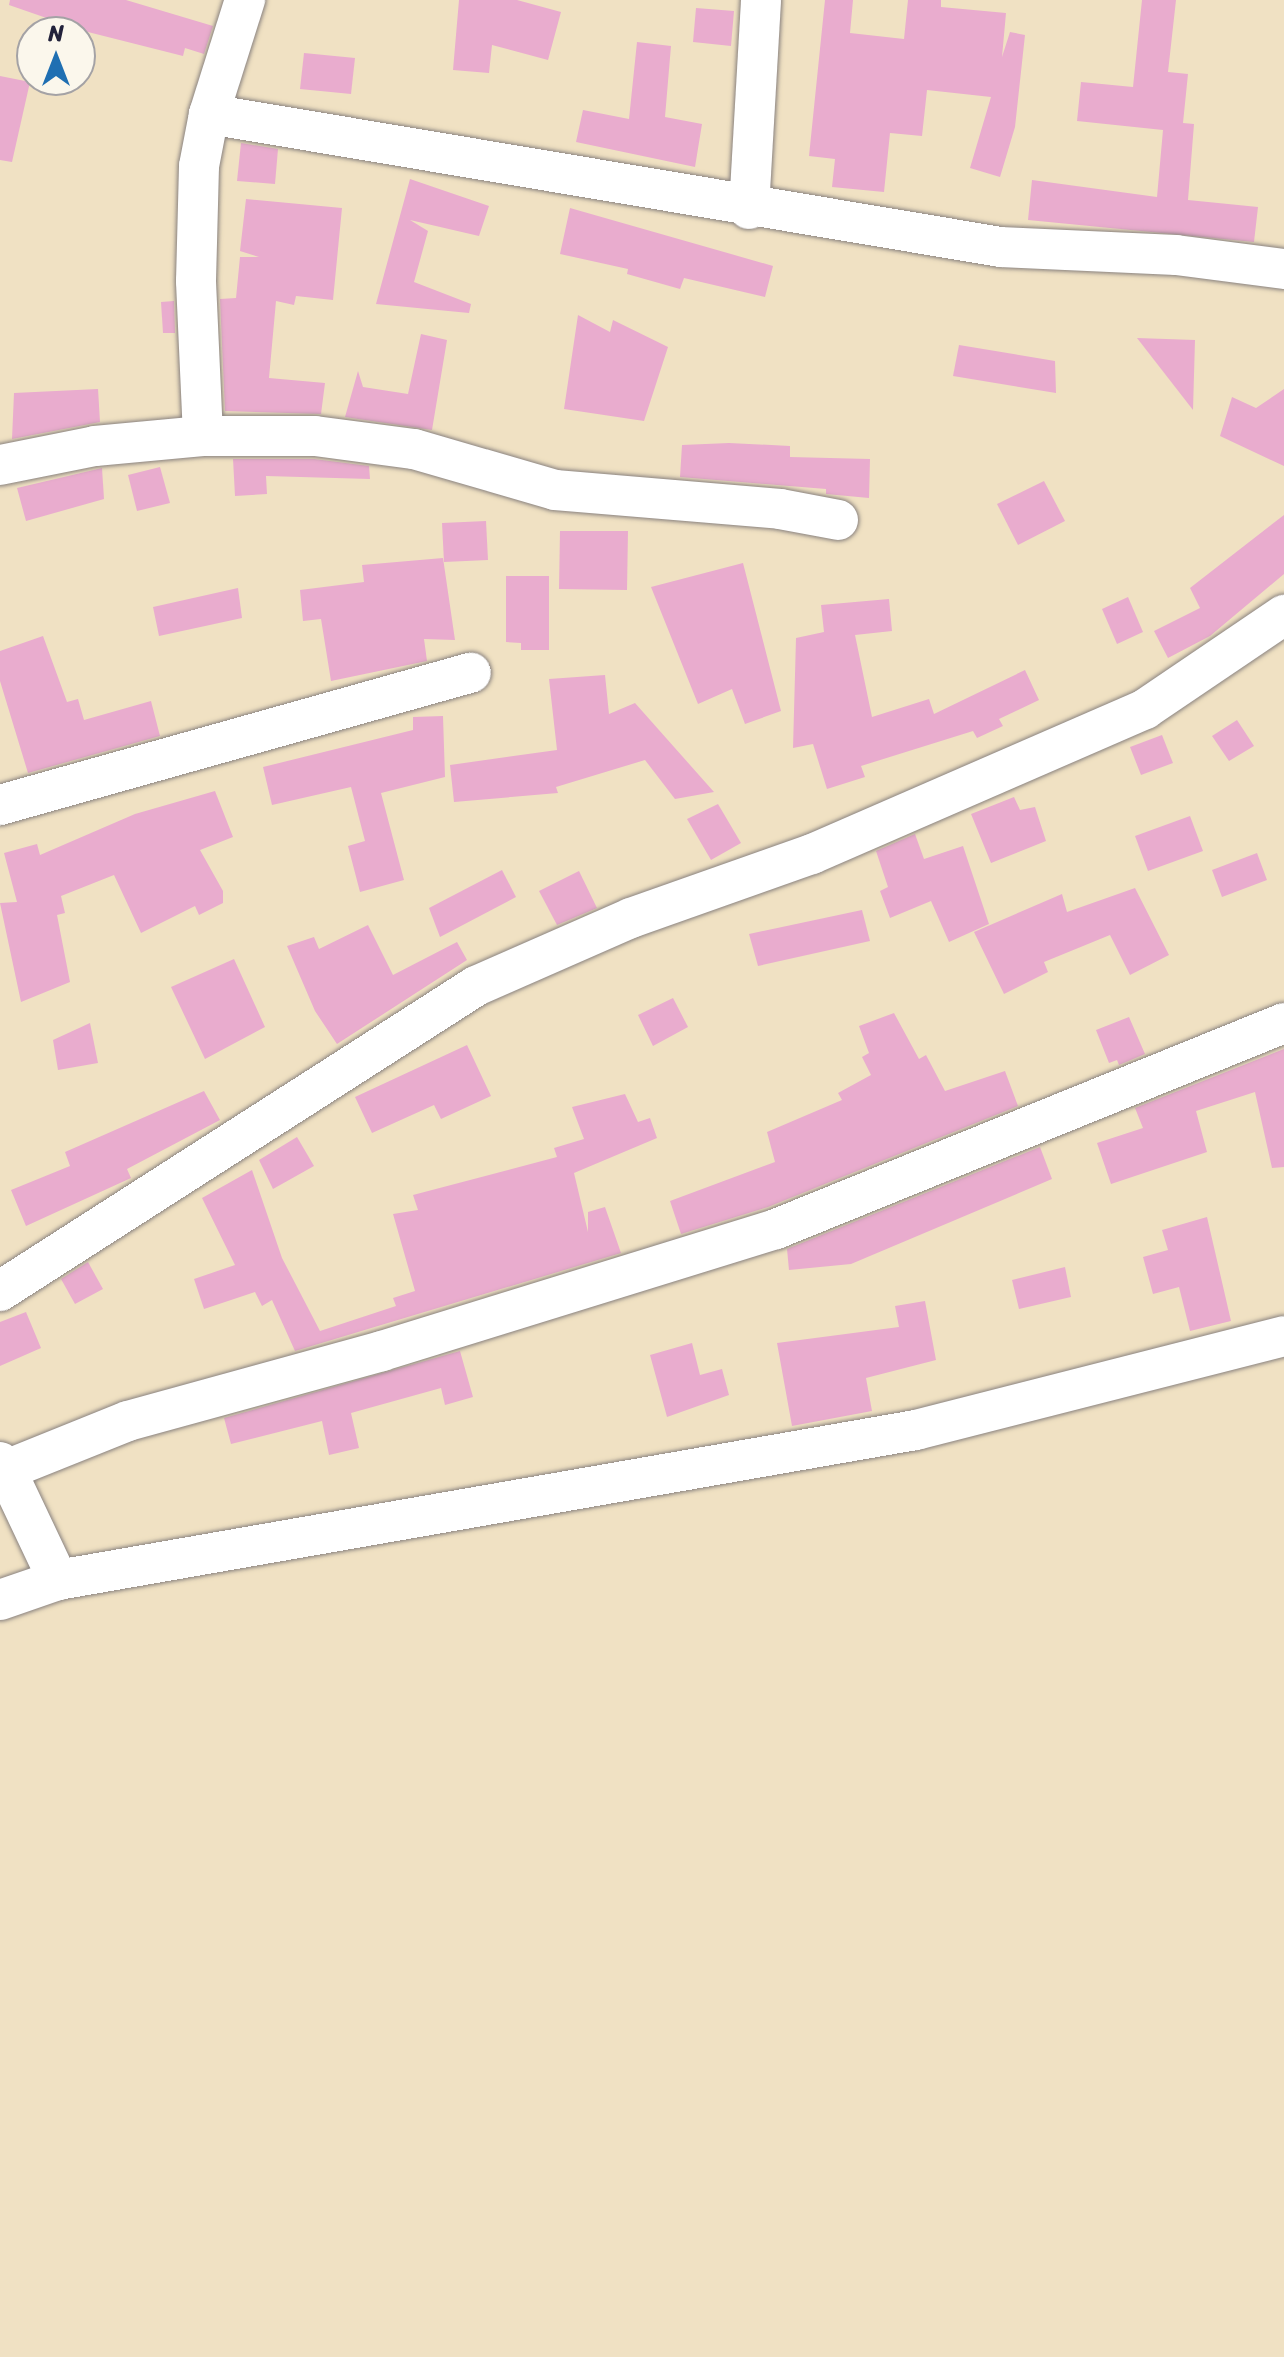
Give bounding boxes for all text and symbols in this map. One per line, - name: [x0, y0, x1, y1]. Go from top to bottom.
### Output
- text: N: [48, 14, 64, 53]
- north arrow: [16, 16, 96, 96]

